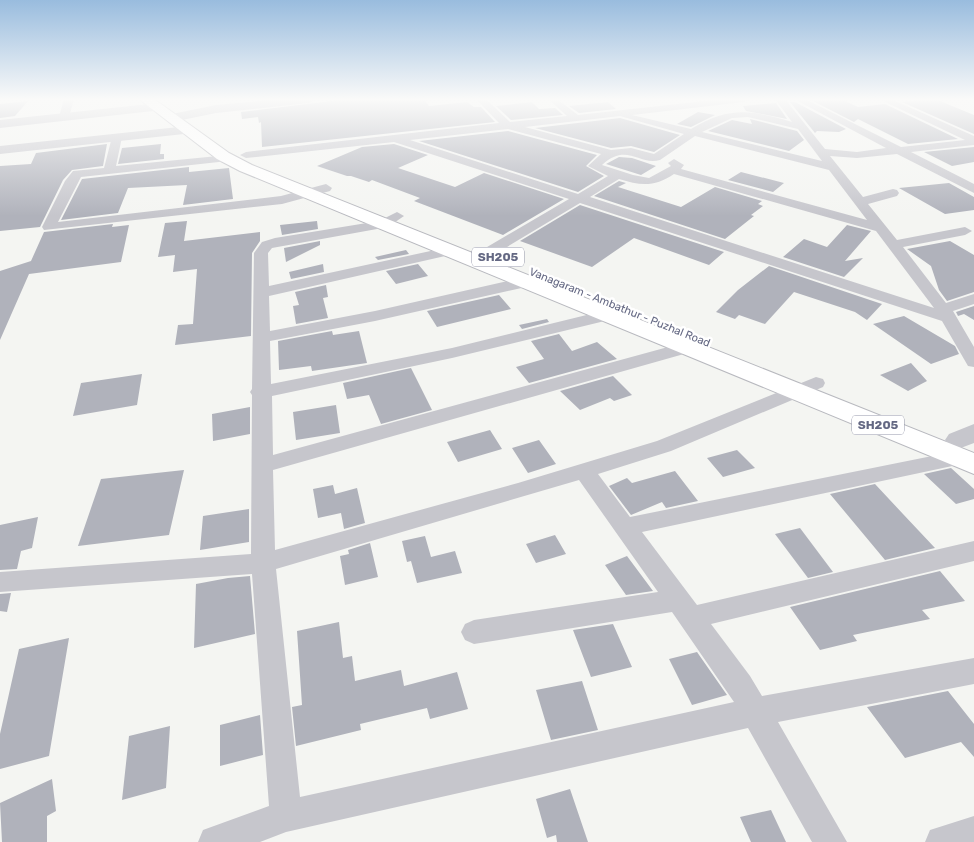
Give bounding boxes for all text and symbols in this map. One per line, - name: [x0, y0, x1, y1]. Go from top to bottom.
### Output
- road number: SH205: [472, 248, 524, 266]
- street label: Vanagaram - Ambathur - Puzhal Road: [527, 265, 712, 350]
- road number: SH205: [852, 416, 904, 434]

